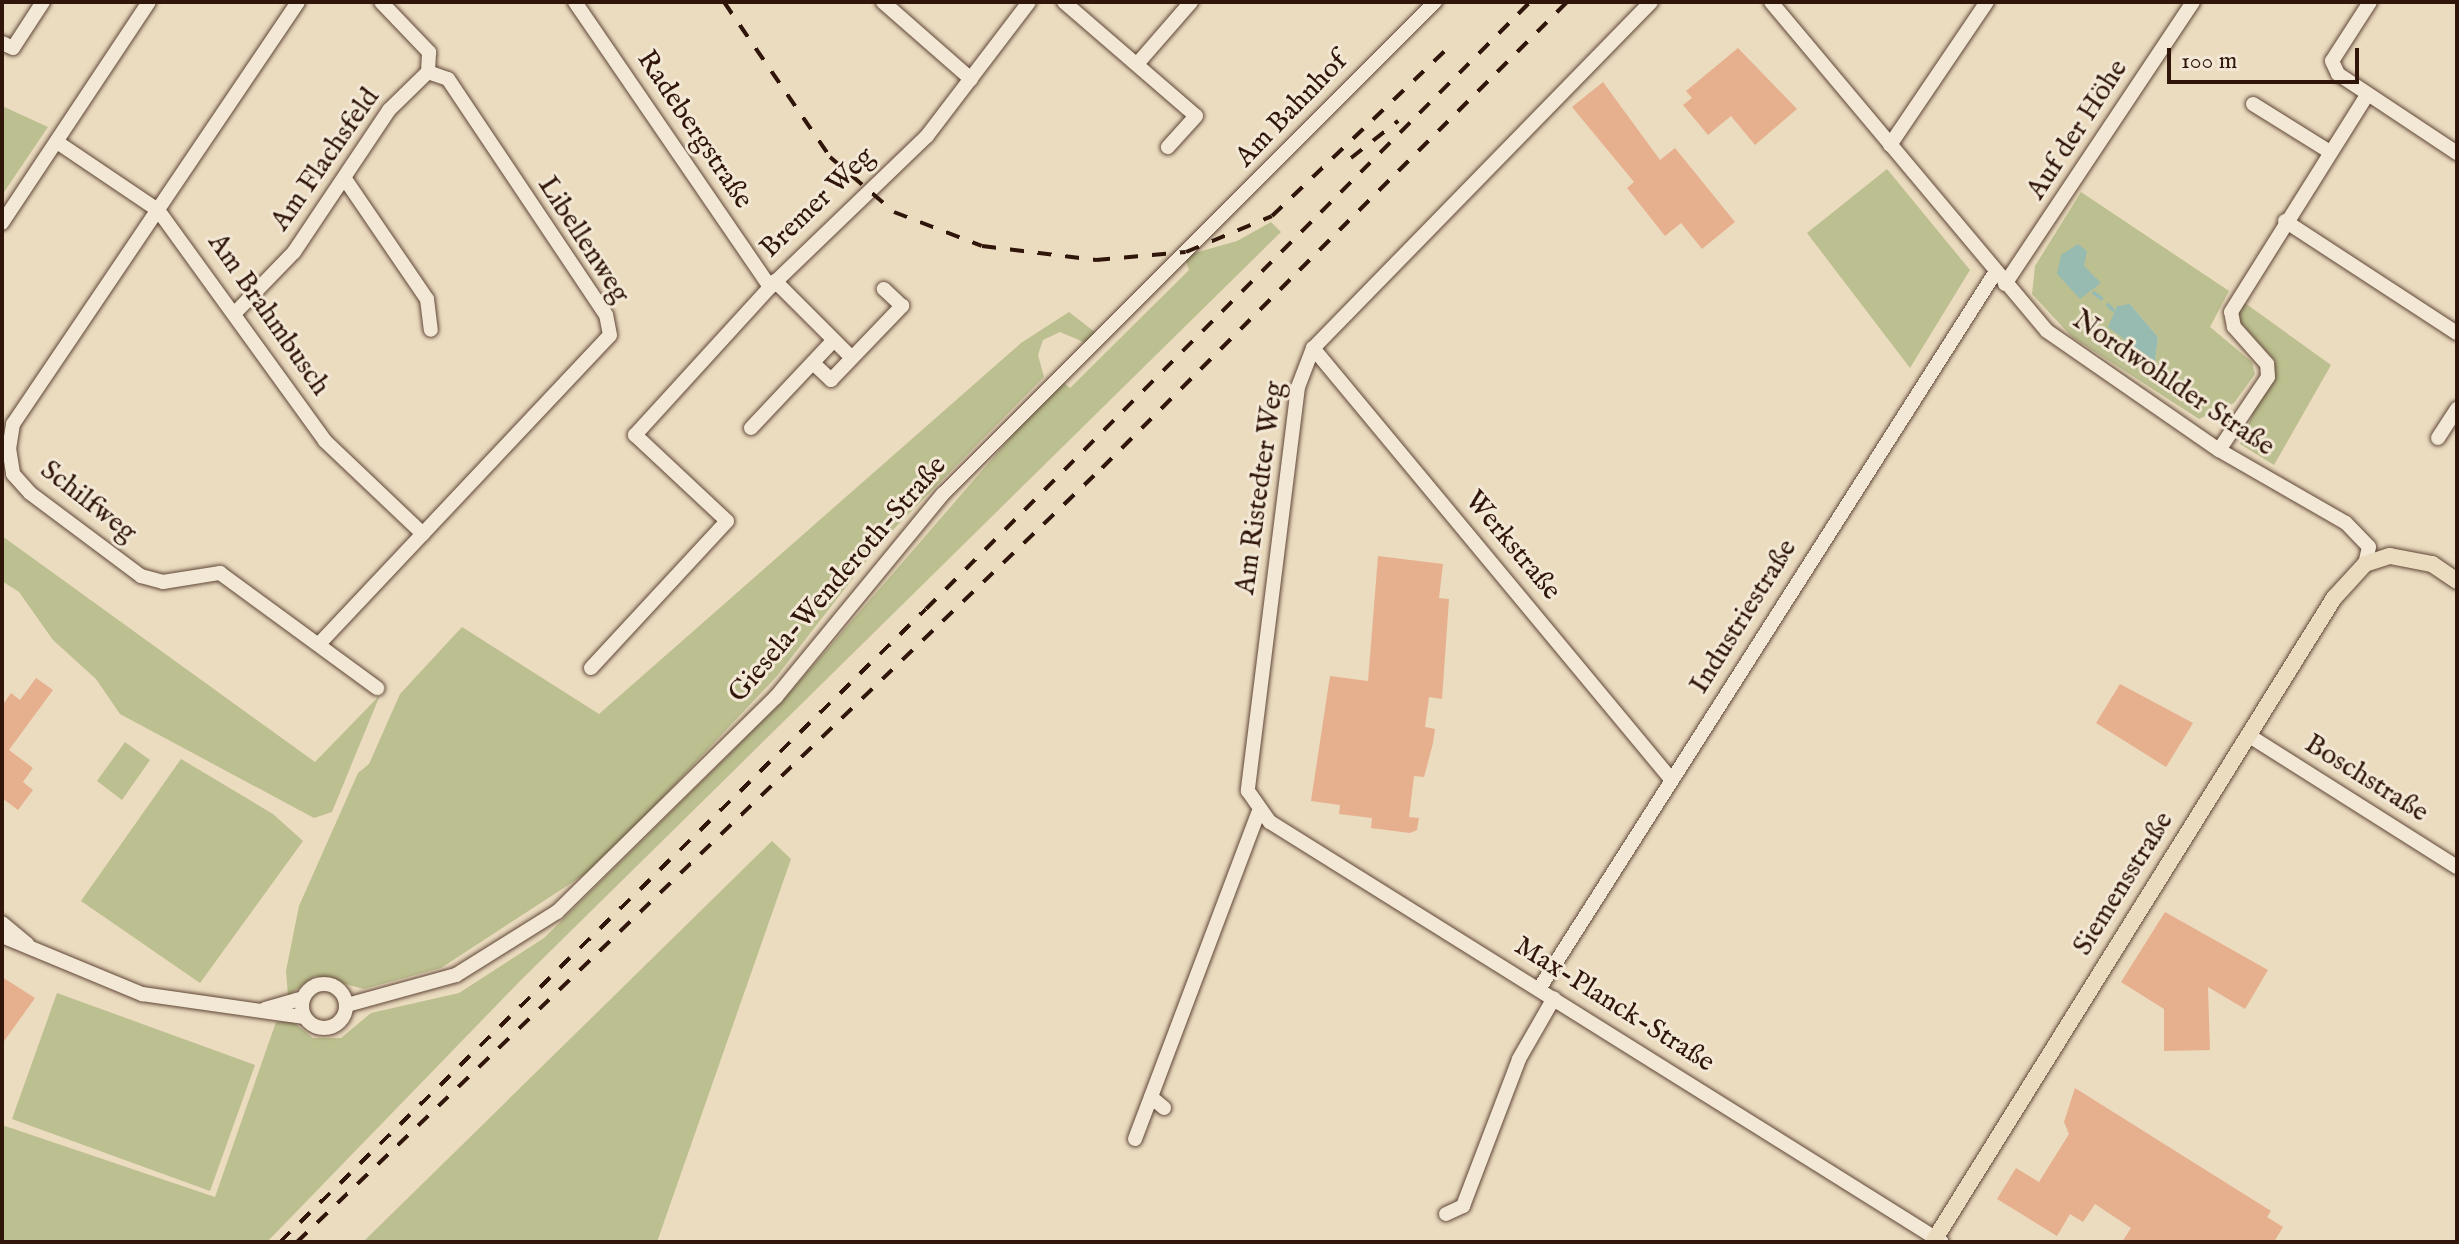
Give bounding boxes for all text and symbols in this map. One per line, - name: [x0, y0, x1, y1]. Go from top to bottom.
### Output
- scale bar: [2171, 32, 2363, 82]
- street label: Radebergstraße: [629, 45, 759, 215]
- street label: Am Bahnhof: [1229, 45, 1355, 175]
- text: 100 m: [2181, 46, 2237, 77]
- street label: Auf der Höhe: [2020, 54, 2136, 206]
- street label: Am Flachsfeld: [265, 82, 387, 238]
- street label: Bremer Weg: [754, 140, 882, 266]
- street label: Libellenweg: [530, 170, 636, 310]
- street label: Am Brahmbusch: [200, 227, 336, 403]
- street label: Nordwohlder Straße: [2065, 304, 2281, 464]
- street label: Am Ristedter Weg: [1229, 379, 1293, 597]
- street label: Giesela-Wenderoth-Straße: [722, 450, 954, 710]
- street label: Schilfweg: [33, 454, 143, 550]
- street label: Werkstraße: [1457, 484, 1567, 608]
- street label: Industriestraße: [1683, 534, 1805, 700]
- street label: Boschstraße: [2298, 728, 2434, 830]
- street label: Siemensstraße: [2067, 806, 2181, 962]
- street label: Max-Planck-Straße: [1508, 930, 1720, 1080]

